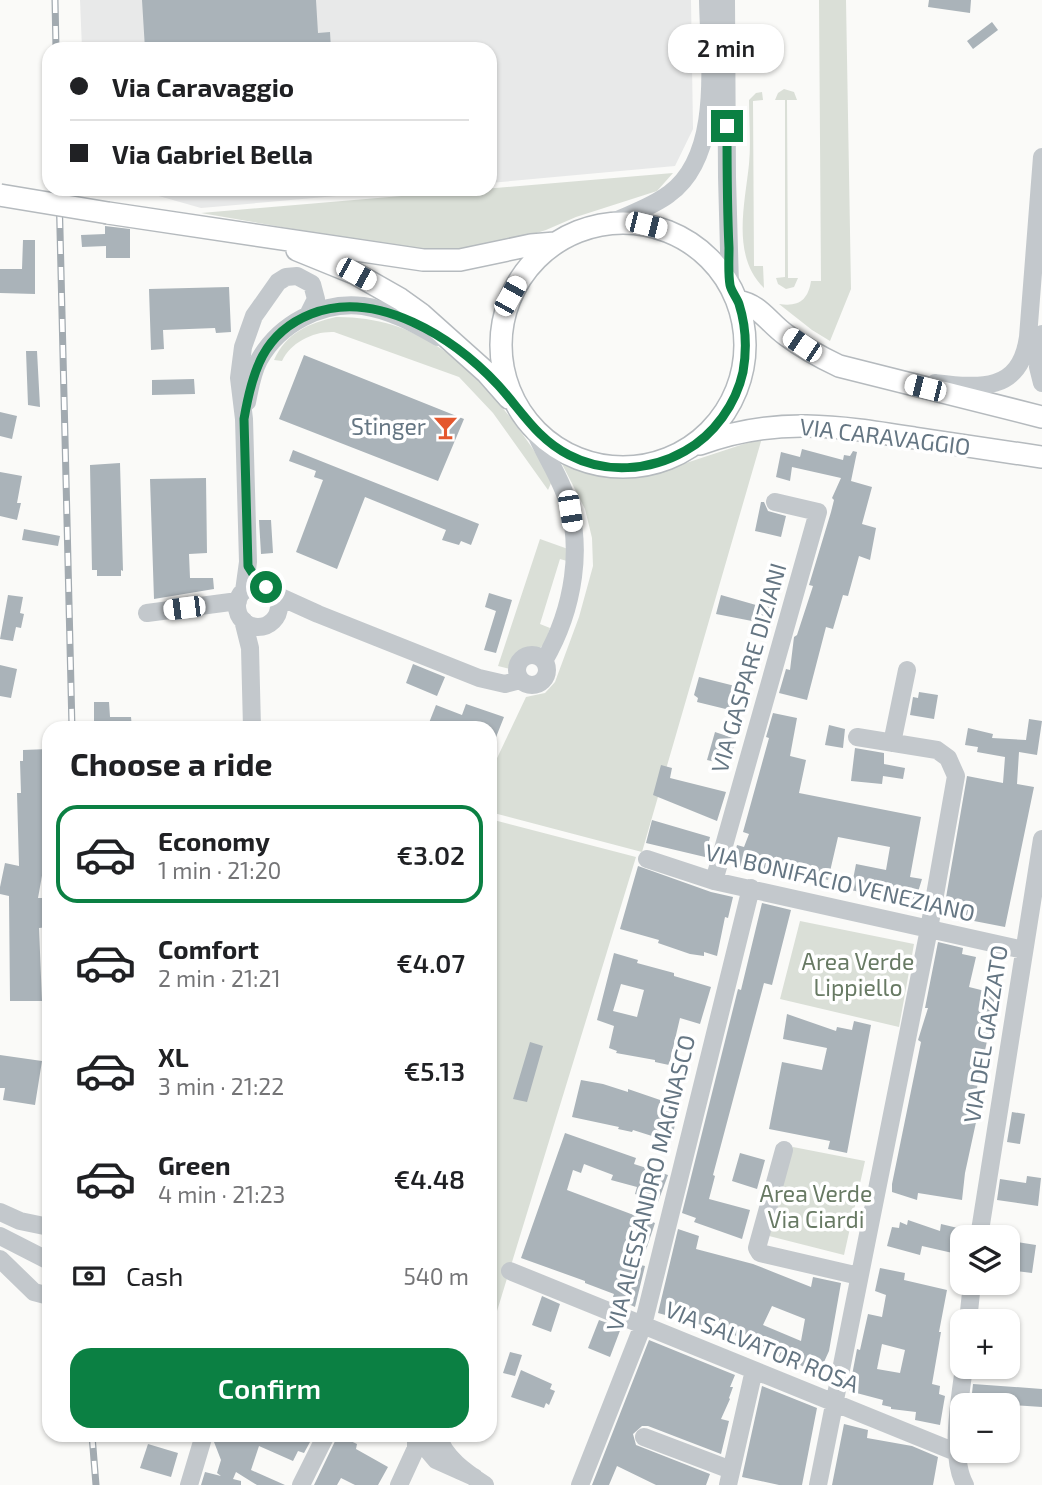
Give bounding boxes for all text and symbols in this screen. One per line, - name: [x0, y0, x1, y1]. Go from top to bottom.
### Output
- callout: 2 min: [669, 24, 785, 74]
- text: 2 min: [697, 34, 755, 62]
- text: Via Caravaggio: [112, 71, 294, 102]
- route end: [711, 110, 743, 142]
- text: Via Gabriel Bella: [112, 138, 313, 169]
- car: [624, 210, 669, 240]
- car: [333, 255, 380, 293]
- car: [491, 273, 530, 319]
- car: [779, 325, 826, 365]
- car: [903, 373, 948, 403]
- place label: Stinger: [351, 412, 426, 440]
- street label: VIA CARAVAGGIO: [798, 412, 972, 460]
- bar icon: Stinger: [432, 413, 460, 441]
- car: [557, 489, 584, 533]
- street label: VIA GASPARE DIZIANI: [705, 560, 791, 776]
- route start: [250, 571, 282, 603]
- car: [162, 595, 207, 621]
- text: Choose a ride: [70, 744, 273, 782]
- icon: car: [74, 823, 137, 886]
- text: Economy: [158, 825, 270, 856]
- street label: VIA BONIFACIO VENEZIANO: [703, 837, 978, 927]
- text: €3.02: [397, 839, 465, 870]
- text: 1 min · 21:20: [158, 856, 282, 884]
- icon: car: [74, 931, 137, 994]
- text: Comfort: [158, 933, 259, 964]
- street label: VIA DEL GAZZATO: [957, 943, 1013, 1125]
- text: €4.07: [396, 947, 465, 978]
- park label: Area Verde Lippiello: [802, 947, 914, 1001]
- text: 2 min · 21:21: [158, 964, 281, 992]
- street label: VIA ALESSANDRO MAGNASCO: [600, 1032, 700, 1334]
- icon: car: [74, 1039, 137, 1102]
- text: XL: [158, 1041, 189, 1072]
- text: €5.13: [404, 1055, 465, 1086]
- text: 3 min · 21:22: [158, 1072, 284, 1100]
- icon: car: [74, 1147, 137, 1210]
- text: Green: [158, 1149, 231, 1180]
- text: €4.48: [394, 1163, 465, 1194]
- park label: Area Verde Via Ciardi: [760, 1179, 872, 1233]
- text: 4 min · 21:23: [158, 1180, 285, 1208]
- map controls: [950, 1225, 1020, 1463]
- button: layers: [950, 1225, 1020, 1295]
- icon: cash: [70, 1257, 108, 1295]
- text: Cash: [126, 1260, 183, 1291]
- text: 540 m: [403, 1262, 469, 1290]
- street label: VIA SALVATOR ROSA: [661, 1294, 864, 1398]
- button: +: [950, 1309, 1020, 1379]
- button: Confirm: [70, 1348, 469, 1428]
- button: −: [950, 1393, 1020, 1463]

